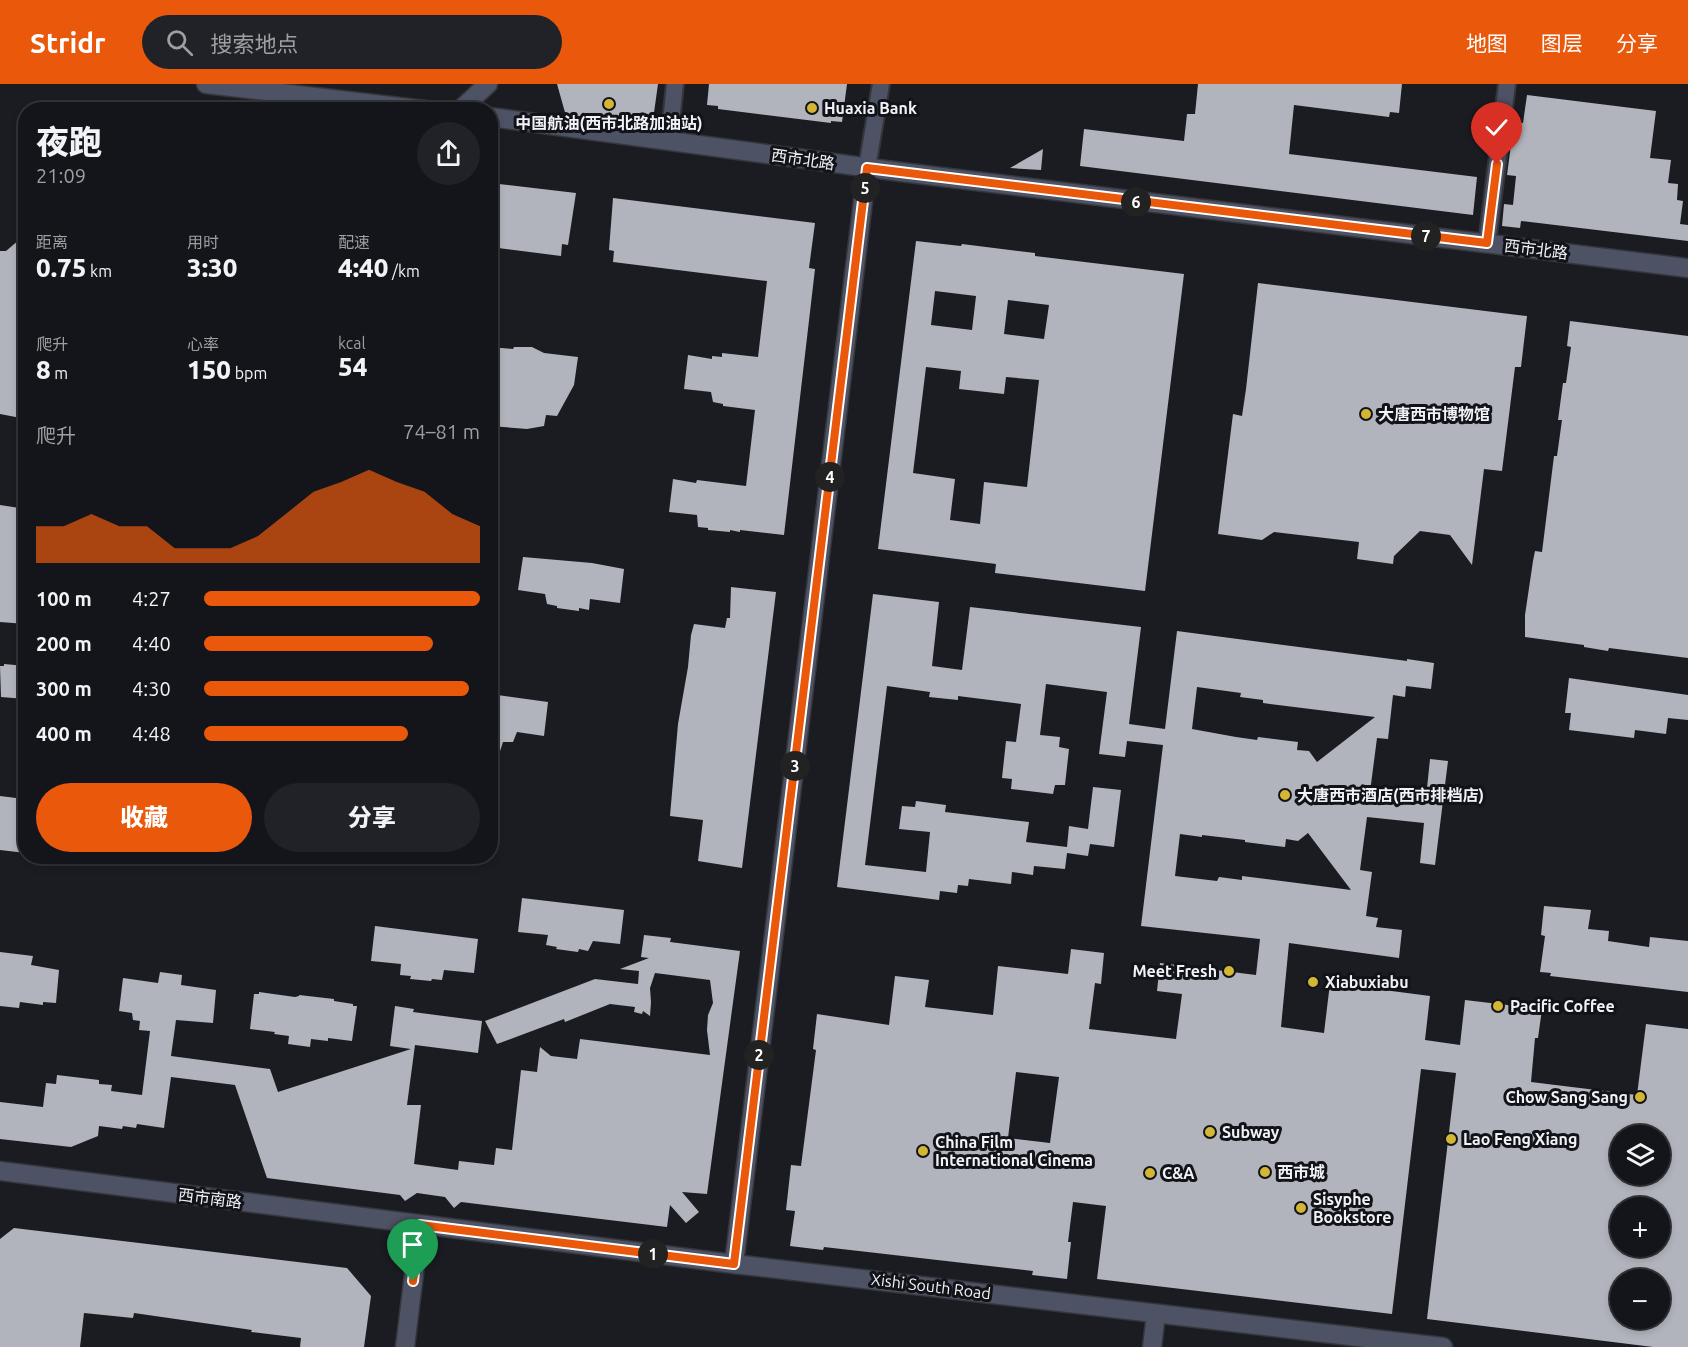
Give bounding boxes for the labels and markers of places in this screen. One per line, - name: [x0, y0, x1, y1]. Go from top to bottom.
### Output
- marker: 中国航油(西市北路加油站): [602, 97, 616, 111]
- place label: Huaxia Bank: [824, 99, 917, 117]
- marker: Huaxia Bank: [805, 101, 819, 115]
- pin: [1471, 102, 1522, 164]
- place label: 中国航油(西市北路加油站): [515, 114, 703, 133]
- pin: 5: [850, 173, 880, 203]
- pin: 6: [1121, 187, 1151, 217]
- pin: 7: [1411, 221, 1441, 251]
- place label: 大唐西市博物馆: [1378, 405, 1490, 423]
- marker: 大唐西市博物馆: [1359, 407, 1373, 421]
- pin: 4: [815, 462, 845, 492]
- pin: 3: [780, 751, 810, 781]
- place label: 大唐西市酒店(西市排档店): [1297, 786, 1484, 805]
- marker: 大唐西市酒店(西市排档店): [1278, 788, 1292, 802]
- place label: Meet Fresh: [1132, 962, 1217, 980]
- marker: Meet Fresh: [1222, 964, 1236, 978]
- place label: Xiabuxiabu: [1325, 973, 1409, 991]
- marker: Xiabuxiabu: [1306, 975, 1320, 989]
- place label: Pacific Coffee: [1510, 997, 1615, 1015]
- marker: Pacific Coffee: [1491, 999, 1505, 1013]
- pin: 2: [744, 1040, 774, 1070]
- place label: Chow Sang Sang: [1505, 1088, 1628, 1106]
- marker: Chow Sang Sang: [1633, 1090, 1647, 1104]
- place label: Subway: [1222, 1123, 1280, 1141]
- marker: Subway: [1203, 1125, 1217, 1139]
- place label: Lao Feng Xiang: [1463, 1130, 1577, 1148]
- marker: Lao Feng Xiang: [1444, 1132, 1458, 1146]
- place label: China Film International Cinema: [935, 1133, 1093, 1169]
- marker: China Film International Cinema: [916, 1144, 930, 1158]
- place label: 西市城: [1277, 1163, 1325, 1181]
- place label: C&A: [1162, 1164, 1195, 1182]
- marker: 西市城: [1258, 1165, 1272, 1179]
- marker: C&A: [1143, 1166, 1157, 1180]
- place label: Sisyphe Bookstore: [1313, 1190, 1391, 1226]
- marker: Sisyphe Bookstore: [1294, 1201, 1308, 1215]
- pin: [387, 1219, 438, 1281]
- pin: 1: [638, 1239, 668, 1269]

